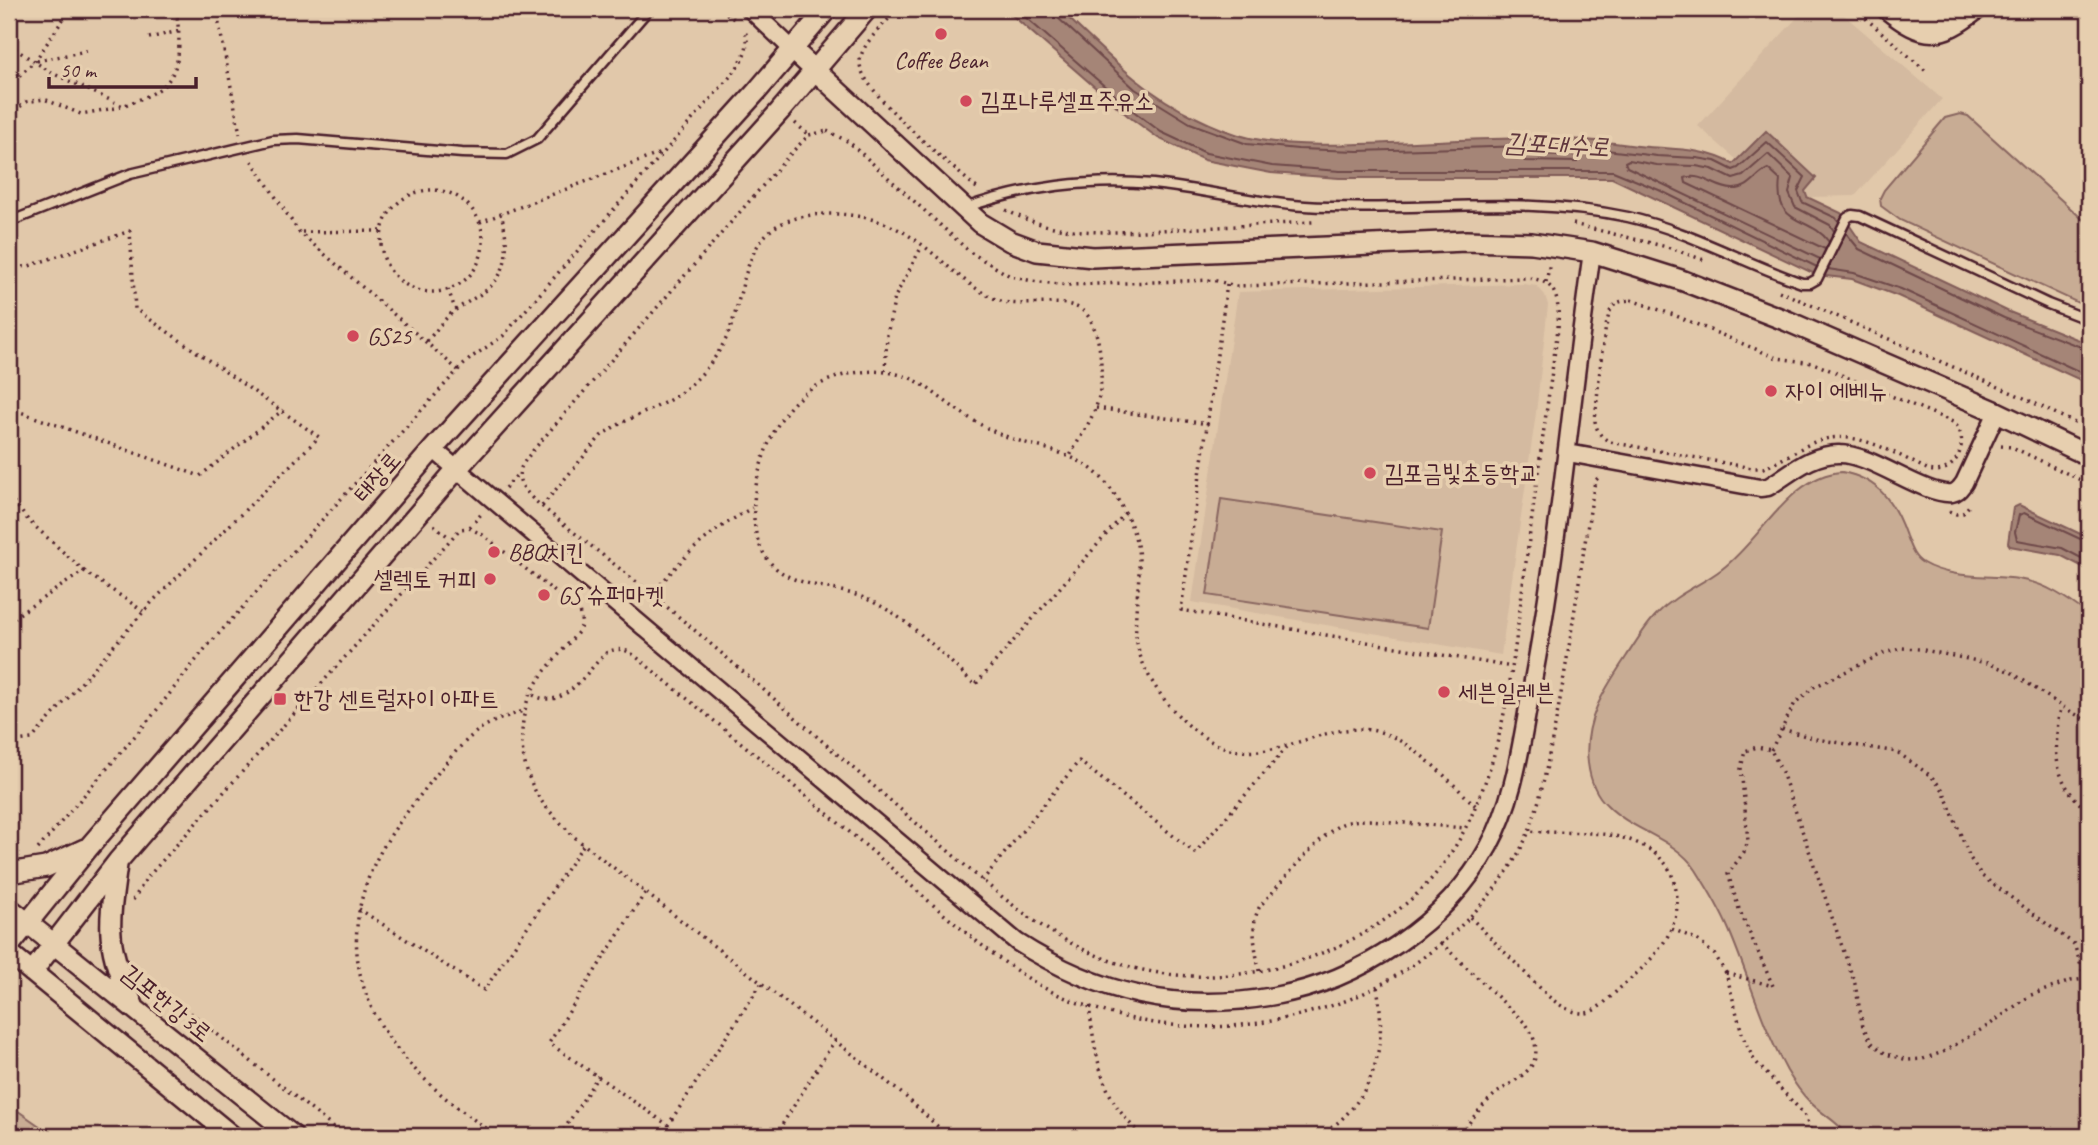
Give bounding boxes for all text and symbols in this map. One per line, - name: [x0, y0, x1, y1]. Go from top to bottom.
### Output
- marker: Coffee Bean: [933, 26, 949, 42]
- place label: Coffee Bean: [894, 45, 989, 75]
- scale bar: [49, 46, 196, 90]
- text: 50 m: [60, 57, 98, 83]
- place label: 김포나루셀프주유소: [980, 86, 1154, 116]
- marker: 김포나루셀프주유소: [958, 93, 974, 109]
- water label: 김포대수로: [1504, 125, 1610, 164]
- place label: GS25: [367, 321, 413, 351]
- marker: GS25: [345, 328, 361, 344]
- place label: 자이 에베뉴: [1785, 376, 1887, 406]
- marker: 자이 에베뉴: [1763, 383, 1779, 399]
- street label: 태장로: [347, 445, 407, 509]
- place label: 김포금빛초등학교: [1384, 458, 1539, 488]
- marker: 김포금빛초등학교: [1362, 465, 1378, 481]
- place label: BBQ치킨: [508, 537, 584, 567]
- marker: BBQ치킨: [486, 544, 502, 560]
- place label: 셀렉토 커피: [374, 564, 476, 594]
- marker: 셀렉토 커피: [482, 571, 498, 587]
- place label: GS 슈퍼마켓: [558, 580, 664, 610]
- marker: GS 슈퍼마켓: [536, 587, 552, 603]
- place label: 세븐일레븐: [1458, 677, 1555, 707]
- place label: 한강 센트럴자이 아파트: [294, 684, 499, 714]
- marker: 세븐일레븐: [1436, 684, 1452, 700]
- marker: 한강 센트럴자이 아파트: [272, 691, 288, 707]
- street label: 김포한강3로: [116, 958, 218, 1048]

